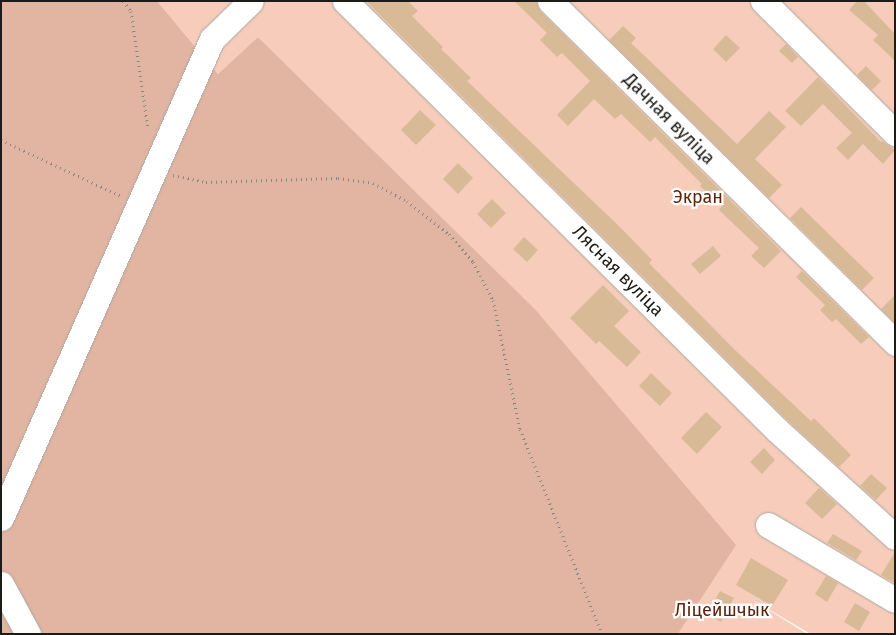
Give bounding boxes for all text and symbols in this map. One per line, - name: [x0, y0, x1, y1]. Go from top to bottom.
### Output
- street label: Дачная вуліца: [619, 69, 719, 169]
- park label: Экран: [673, 186, 723, 208]
- street label: Лясная вуліца: [568, 221, 668, 321]
- park label: Ліцейшчык: [675, 599, 769, 621]

